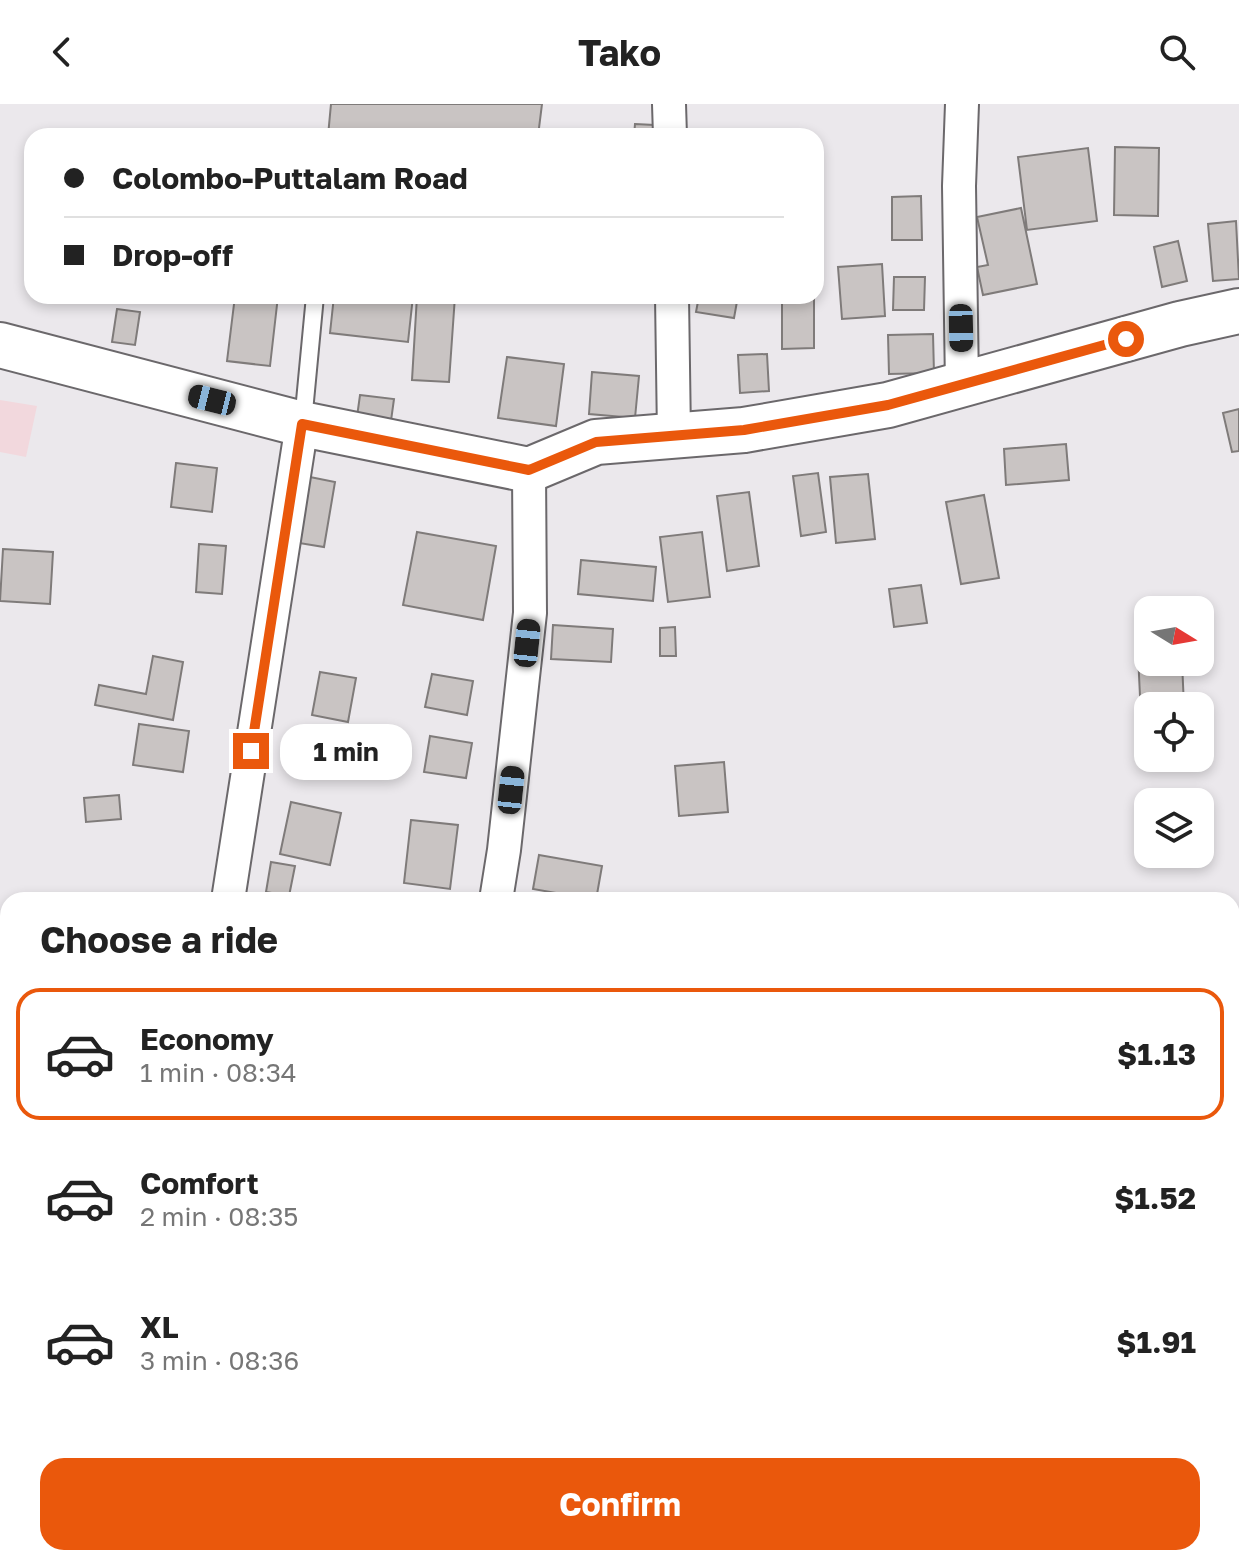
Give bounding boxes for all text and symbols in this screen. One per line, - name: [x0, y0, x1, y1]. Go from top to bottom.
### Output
- icon: back: [40, 30, 84, 74]
- icon: search: [1155, 30, 1199, 74]
- text: Tako: [578, 31, 661, 74]
- text: Colombo-Puttalam Road: [112, 160, 468, 196]
- text: Drop-off: [112, 237, 233, 273]
- car: [949, 304, 973, 352]
- route start: [1108, 321, 1144, 357]
- car: [186, 383, 238, 417]
- north arrow: [1134, 596, 1214, 676]
- map controls: [1134, 596, 1214, 868]
- car: [513, 618, 541, 668]
- button: locate: [1134, 692, 1214, 772]
- callout: 1 min: [279, 723, 411, 779]
- route end: [233, 733, 269, 769]
- text: 1 min: [313, 736, 379, 767]
- car: [497, 765, 525, 815]
- button: layers: [1134, 788, 1214, 868]
- text: Choose a ride: [40, 918, 278, 961]
- icon: car: [44, 1018, 116, 1090]
- text: Economy: [140, 1021, 274, 1057]
- text: $1.13: [1117, 1036, 1196, 1072]
- text: 1 min · 08:34: [140, 1057, 297, 1088]
- icon: car: [44, 1162, 116, 1234]
- text: Comfort: [140, 1165, 259, 1201]
- text: $1.52: [1114, 1180, 1196, 1216]
- text: 2 min · 08:35: [140, 1201, 298, 1232]
- icon: car: [44, 1306, 116, 1378]
- text: XL: [140, 1309, 179, 1345]
- text: $1.91: [1116, 1324, 1196, 1360]
- text: 3 min · 08:36: [140, 1345, 299, 1376]
- button: Confirm: [40, 1458, 1200, 1550]

